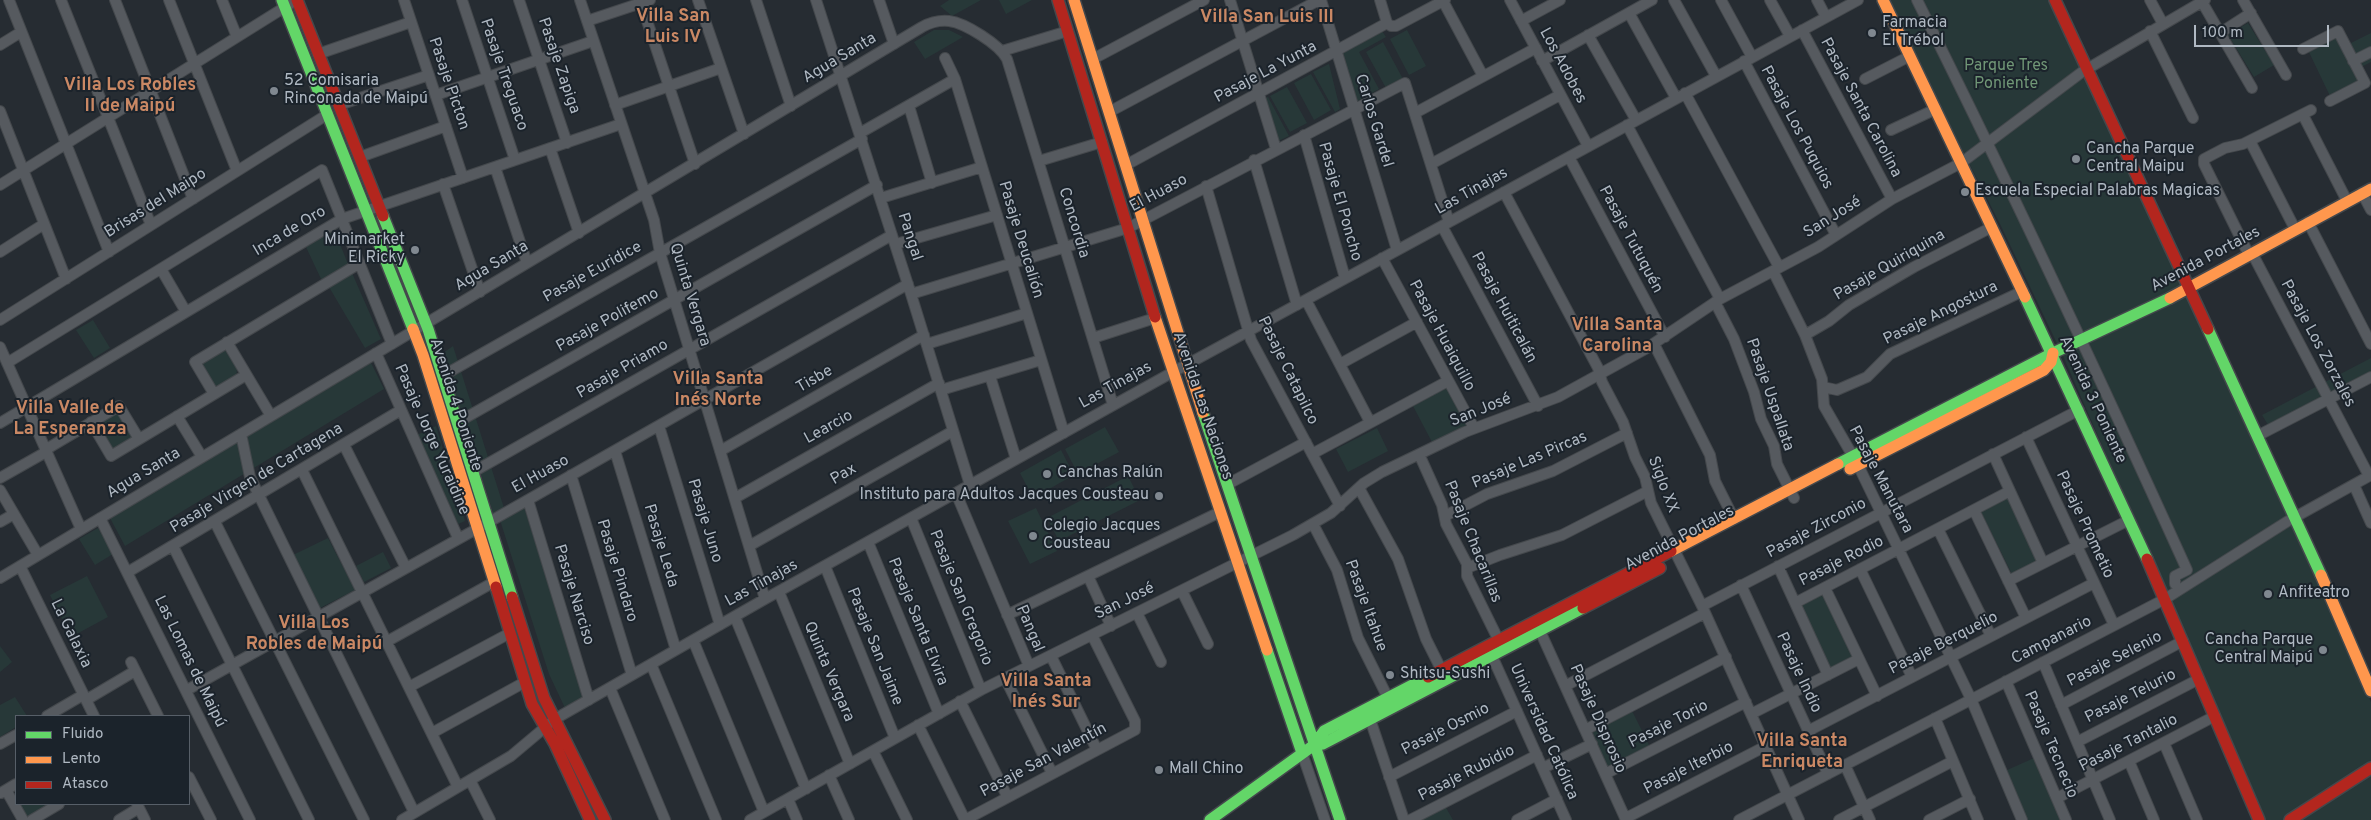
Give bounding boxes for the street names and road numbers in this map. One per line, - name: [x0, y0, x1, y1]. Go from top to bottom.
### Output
- street label: Pasaje Zapiga: [533, 15, 583, 117]
- street label: Pasaje Treguaco: [475, 16, 531, 134]
- street label: Los Adobes: [1534, 25, 1590, 107]
- street label: Agua Santa: [800, 30, 880, 88]
- street label: Pasaje Picton: [423, 35, 473, 133]
- street label: Pasaje Santa Carolina: [1815, 35, 1905, 181]
- street label: Pasaje La Yunta: [1211, 38, 1321, 108]
- street label: Pasaje Los Puquios: [1755, 63, 1837, 193]
- street label: Carlos Gardel: [1350, 72, 1396, 170]
- street label: Pasaje El Poncho: [1313, 140, 1365, 264]
- street label: Las Tinajas: [1432, 164, 1512, 220]
- street label: Brisas del Maipo: [102, 165, 210, 243]
- street label: El Huaso: [1127, 171, 1191, 217]
- street label: Pasaje Deucalión: [993, 179, 1047, 301]
- street label: Pasaje Tutuquén: [1594, 183, 1666, 297]
- street label: Concordia: [1053, 185, 1093, 261]
- street label: San José: [1801, 193, 1865, 243]
- street label: Inca de Oro: [250, 203, 330, 261]
- street label: Pangal: [892, 211, 926, 263]
- street label: Avenida Portales: [2148, 223, 2264, 297]
- street label: Pasaje Quiriquina: [1831, 226, 1949, 306]
- street label: Agua Santa: [452, 238, 532, 296]
- street label: Pasaje Euridice: [540, 238, 646, 308]
- street label: Quinta Vergara: [664, 241, 714, 349]
- street label: Pasaje Huiticalán: [1466, 249, 1540, 367]
- street label: Pasaje Huaiquillo: [1404, 277, 1478, 395]
- street label: Pasaje Los Zorzales: [2275, 277, 2359, 411]
- street label: Pasaje Angostura: [1881, 278, 2001, 350]
- street label: Pasaje Polifemo: [553, 285, 663, 357]
- street label: Pasaje Catapilco: [1252, 314, 1322, 428]
- street label: Avenida Las Naciones: [1168, 329, 1236, 483]
- street label: Avenida 3 Poniente: [2054, 333, 2130, 467]
- street label: Avenida 4 Poniente: [424, 336, 486, 474]
- street label: Pasaje Priamo: [574, 336, 672, 404]
- street label: Pasaje Uspallata: [1741, 336, 1797, 454]
- street label: Las Tinajas: [1076, 358, 1156, 414]
- street label: Pasaje Jorge Yuraidine: [389, 362, 473, 518]
- street label: Tisbe: [793, 362, 837, 398]
- street label: San José: [1448, 390, 1514, 432]
- street label: Learcio: [801, 407, 857, 449]
- street label: Pasaje Virgen de Cartagena: [167, 420, 347, 538]
- street label: Pasaje Manutara: [1844, 423, 1916, 537]
- street label: Pasaje Las Pircas: [1470, 428, 1590, 494]
- street label: Agua Santa: [104, 445, 184, 503]
- street label: El Huaso: [509, 451, 573, 499]
- street label: Siglo XX: [1642, 454, 1682, 516]
- street label: Pax: [828, 460, 860, 490]
- street label: Pasaje Prometio: [2051, 468, 2117, 582]
- street label: Pasaje Juno: [682, 477, 726, 565]
- street label: Pasaje Chacarillas: [1439, 478, 1505, 606]
- street label: Pasaje Zirconio: [1764, 495, 1870, 563]
- street label: Pasaje Leda: [638, 502, 682, 590]
- street label: Avenida Portales: [1622, 502, 1738, 576]
- street label: Pasaje Pindaro: [591, 517, 641, 625]
- street label: Pasaje San Gregorio: [924, 527, 996, 669]
- street label: Pasaje Rodio: [1797, 533, 1887, 591]
- street label: Pasaje Narciso: [549, 542, 597, 648]
- street label: Pasaje Santa Elvira: [883, 555, 951, 689]
- street label: Las Tinajas: [722, 556, 802, 612]
- street label: Pasaje Itahue: [1340, 558, 1390, 654]
- street label: San José: [1092, 579, 1158, 625]
- street label: Pasaje San Jaime: [842, 585, 906, 709]
- street label: Las Lomas de Maipú: [149, 593, 229, 731]
- street label: La Galaxia: [45, 596, 95, 672]
- street label: Pangal: [1011, 603, 1047, 655]
- street label: Pasaje Berquelio: [1886, 608, 2002, 680]
- street label: Campanario: [2009, 613, 2095, 669]
- street label: Quinta Vergara: [798, 619, 858, 725]
- street label: Pasaje Selenio: [2064, 628, 2166, 692]
- street label: Pasaje Indio: [1771, 630, 1825, 716]
- street label: Universidad Católica: [1504, 661, 1582, 803]
- street label: Pasaje Disprosio: [1564, 661, 1630, 777]
- street label: Pasaje Telurio: [2082, 666, 2180, 728]
- street label: Pasaje Tecnecio: [2019, 688, 2081, 802]
- street label: Pasaje Torio: [1626, 697, 1712, 753]
- street label: Pasaje Osmio: [1399, 700, 1493, 760]
- street label: Pasaje Tantalio: [2077, 711, 2181, 777]
- street label: Pasaje San Valentín: [978, 720, 1110, 802]
- street label: Pasaje Iterbio: [1641, 738, 1737, 800]
- street label: Pasaje Rubidio: [1416, 742, 1518, 806]

